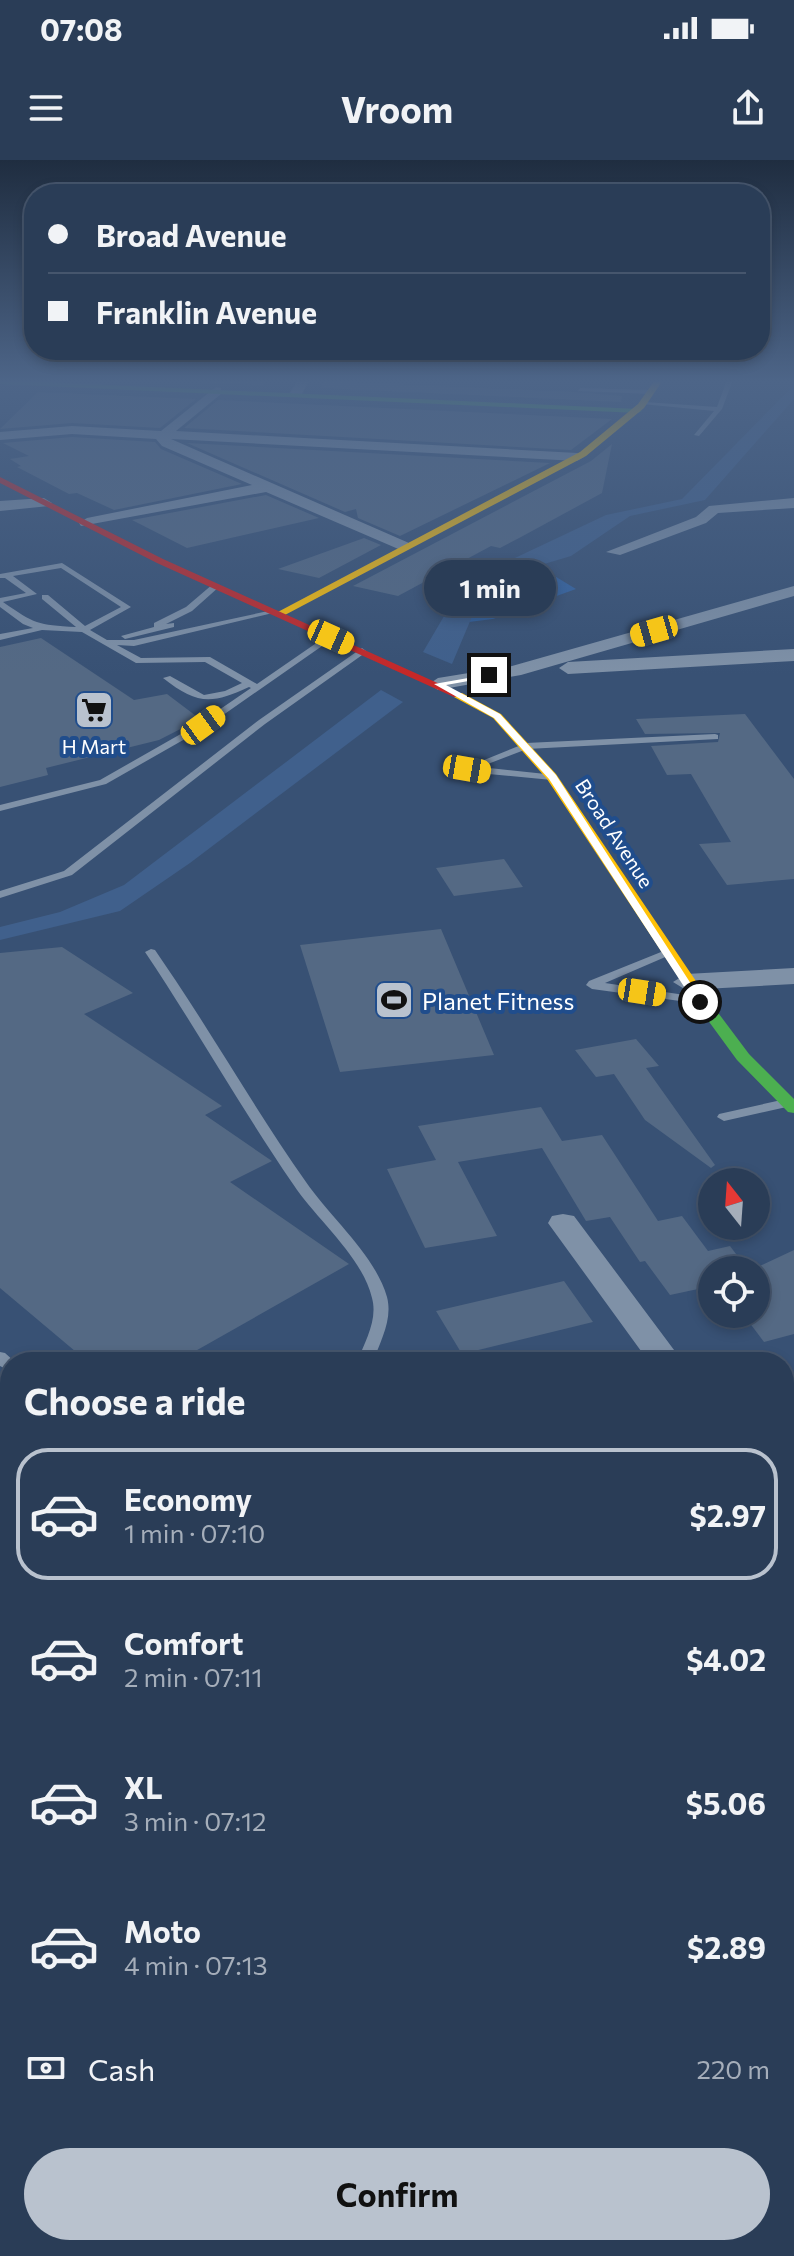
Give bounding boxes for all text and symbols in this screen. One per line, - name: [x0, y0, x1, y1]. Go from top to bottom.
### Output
- text: 07:08: [40, 10, 123, 47]
- icon: menu: [24, 86, 68, 130]
- text: Vroom: [341, 86, 453, 130]
- icon: share: [726, 86, 770, 130]
- text: Broad Avenue: [96, 216, 287, 253]
- text: Franklin Avenue: [96, 293, 317, 330]
- callout: 1 min: [423, 559, 555, 615]
- text: 1 min: [459, 572, 521, 603]
- car: [628, 613, 680, 649]
- car: [304, 616, 358, 658]
- route end: [471, 657, 507, 693]
- supermarket icon: H Mart: [73, 689, 115, 731]
- car: [177, 701, 229, 749]
- place label: H Mart: [62, 734, 126, 758]
- car: [441, 753, 493, 785]
- street label: Broad Avenue: [571, 774, 659, 892]
- car: [616, 976, 668, 1008]
- sports icon: Planet Fitness: [373, 979, 415, 1021]
- route start: [682, 984, 718, 1020]
- place label: Planet Fitness: [422, 986, 574, 1015]
- north arrow: [698, 1168, 770, 1240]
- map controls: [698, 1168, 770, 1328]
- button: locate: [698, 1256, 770, 1328]
- text: Choose a ride: [24, 1378, 245, 1422]
- icon: car: [28, 1478, 100, 1550]
- text: Economy: [124, 1480, 252, 1517]
- text: $2.97: [689, 1496, 766, 1533]
- text: 1 min · 07:10: [124, 1517, 265, 1548]
- icon: car: [28, 1622, 100, 1694]
- text: Comfort: [124, 1624, 243, 1661]
- text: $4.02: [686, 1640, 766, 1677]
- text: 2 min · 07:11: [124, 1661, 263, 1692]
- icon: car: [28, 1766, 100, 1838]
- text: XL: [124, 1768, 163, 1805]
- text: $5.06: [686, 1784, 766, 1821]
- text: 3 min · 07:12: [124, 1805, 266, 1836]
- icon: car: [28, 1910, 100, 1982]
- text: Moto: [124, 1912, 201, 1949]
- text: $2.89: [687, 1928, 766, 1965]
- text: 4 min · 07:13: [124, 1949, 268, 1980]
- icon: cash: [24, 2046, 68, 2090]
- text: Cash: [88, 2050, 155, 2087]
- text: 220 m: [697, 2053, 770, 2084]
- button: Confirm: [24, 2148, 770, 2240]

